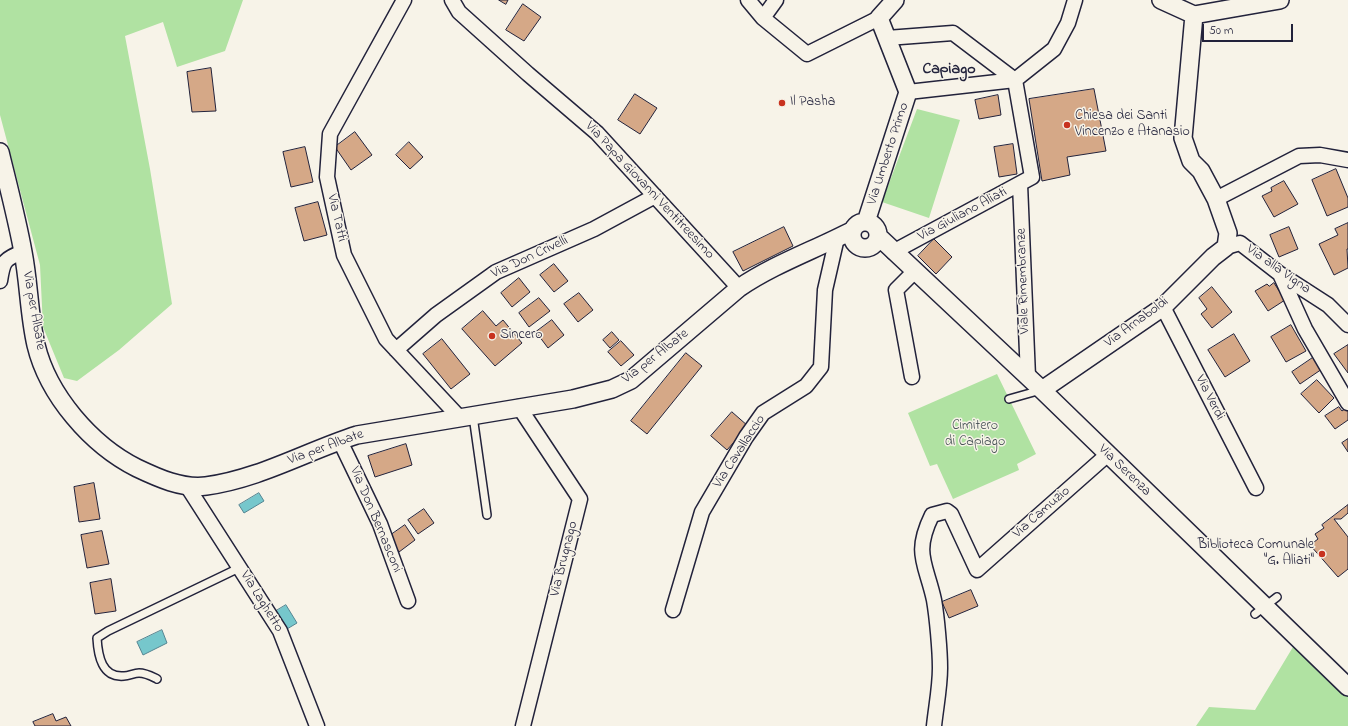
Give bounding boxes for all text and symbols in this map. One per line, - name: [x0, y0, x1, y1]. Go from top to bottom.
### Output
- scale bar: [1204, 16, 1295, 42]
- text: 50 m: [1209, 22, 1233, 40]
- district label: Capiago: [922, 60, 976, 80]
- place label: Il Pasha: [790, 95, 835, 111]
- marker: Il Pasha: [777, 98, 787, 108]
- street label: Via Umberto Primo: [865, 101, 913, 207]
- place label: Chiesa dei Santi Vincenzo e Atanasio: [1075, 109, 1190, 142]
- street label: Via Papa Giovanni Ventitreesimo: [581, 119, 717, 263]
- marker: Chiesa dei Santi Vincenzo e Atanasio: [1062, 120, 1072, 130]
- street label: Via Giuliano Aliati: [916, 184, 1010, 246]
- street label: Via Tatti: [322, 193, 350, 243]
- street label: Viale Rimembranze: [1014, 228, 1034, 334]
- street label: Via Don Crivelli: [489, 233, 571, 283]
- street label: Via alla Vigna: [1243, 242, 1313, 298]
- street label: Via per Albate: [18, 270, 48, 352]
- street label: Via Arnaboldi: [1102, 294, 1172, 352]
- street label: Via per Albate: [620, 326, 692, 388]
- place label: Sincero: [500, 328, 543, 344]
- marker: Sincero: [487, 331, 497, 341]
- street label: Via Verdi: [1191, 373, 1227, 423]
- street label: Via Cavallaccio: [710, 412, 770, 492]
- park label: Cimitero di Capiago: [945, 419, 1005, 452]
- street label: Via per Albate: [286, 427, 366, 469]
- street label: Via Serenza: [1094, 442, 1154, 500]
- street label: Via Don Bernasconi: [345, 465, 405, 575]
- street label: Via Camuzio: [1010, 484, 1074, 542]
- street label: Via Brugnago: [548, 520, 582, 598]
- place label: Biblioteca Comunale "G. Aliati": [1198, 538, 1314, 570]
- marker: Biblioteca Comunale "G. Aliati": [1317, 549, 1327, 559]
- street label: Via Laghetto: [236, 568, 286, 636]

